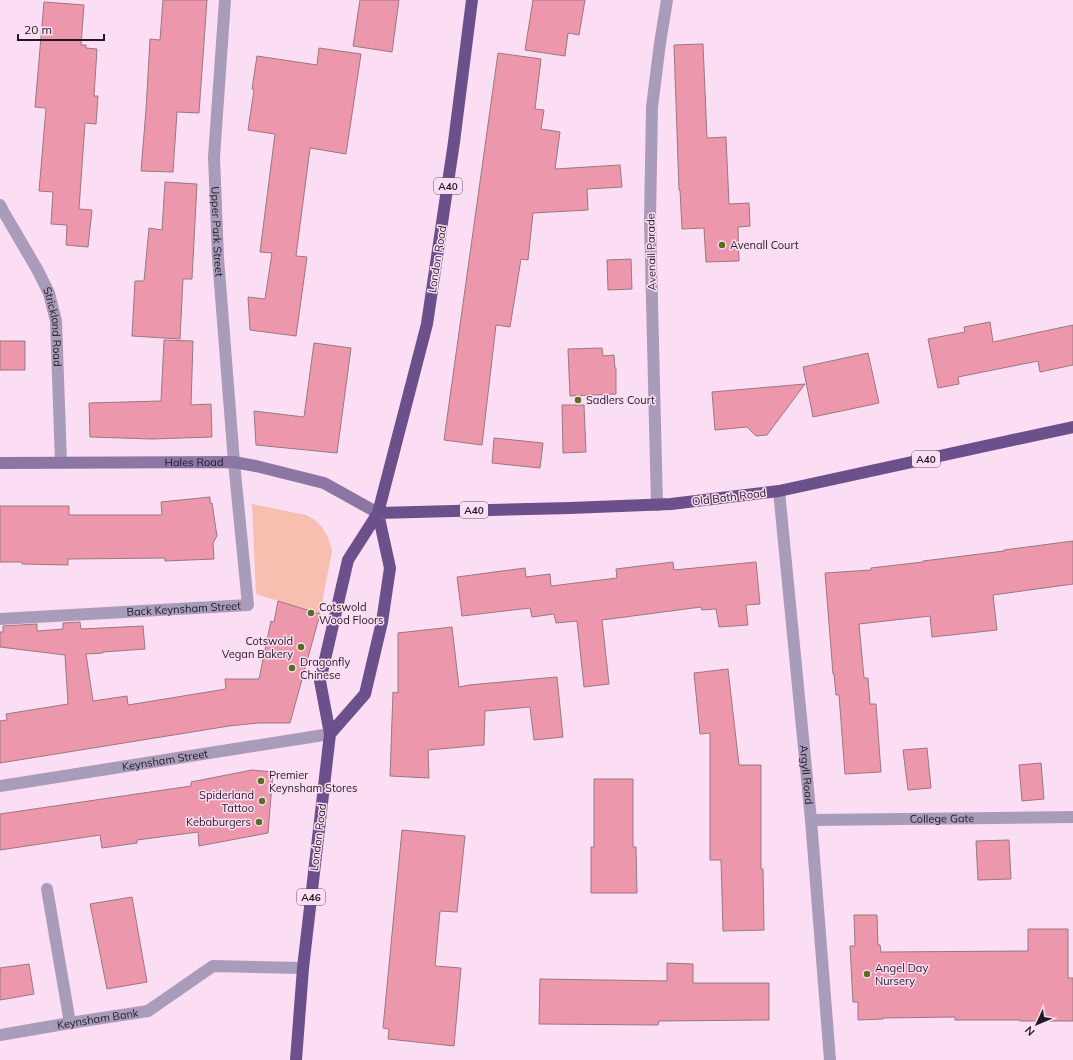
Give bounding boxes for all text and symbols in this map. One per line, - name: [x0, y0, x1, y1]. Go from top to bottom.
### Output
- scale bar: [18, 16, 104, 42]
- text: 20 m: [24, 22, 52, 37]
- road number: A40: [434, 178, 462, 194]
- street label: Upper Park Street: [208, 186, 226, 277]
- street label: Avenall Parade: [643, 213, 659, 291]
- street label: London Road: [425, 224, 449, 294]
- place label: Avenall Court: [730, 238, 799, 252]
- marker: Avenall Court: [717, 240, 727, 250]
- street label: Strickland Road: [40, 284, 65, 367]
- place label: Sadlers Court: [586, 393, 655, 407]
- marker: Sadlers Court: [573, 395, 583, 405]
- road number: A40: [912, 451, 940, 467]
- street label: Hales Road: [164, 455, 224, 469]
- street label: Old Bath Road: [691, 485, 767, 509]
- road number: A40: [460, 502, 488, 518]
- street label: Back Keynsham Street: [126, 598, 242, 619]
- place label: Cotswold Wood Floors: [319, 600, 383, 627]
- marker: Cotswold Wood Floors: [306, 608, 316, 618]
- place label: Cotswold Vegan Bakery: [222, 634, 293, 661]
- marker: Cotswold Vegan Bakery: [296, 642, 306, 652]
- place label: Dragonfly Chinese: [300, 655, 350, 682]
- marker: Dragonfly Chinese: [287, 663, 297, 673]
- street label: Argyll Road: [797, 744, 816, 805]
- street label: Keynsham Street: [121, 746, 209, 774]
- place label: Premier Keynsham Stores: [269, 768, 357, 795]
- marker: Premier Keynsham Stores: [256, 776, 266, 786]
- place label: Spiderland Tattoo: [199, 788, 254, 815]
- marker: Spiderland Tattoo: [257, 796, 267, 806]
- street label: London Road: [307, 802, 329, 872]
- street label: College Gate: [910, 811, 974, 826]
- place label: Kebaburgers: [186, 815, 251, 829]
- marker: Kebaburgers: [254, 817, 264, 827]
- road number: A46: [297, 889, 325, 905]
- place label: Angel Day Nursery: [875, 961, 928, 988]
- marker: Angel Day Nursery: [862, 969, 872, 979]
- north arrow: [1017, 1004, 1057, 1044]
- street label: Keynsham Bank: [56, 1006, 140, 1032]
- text: N: [1022, 1023, 1038, 1039]

